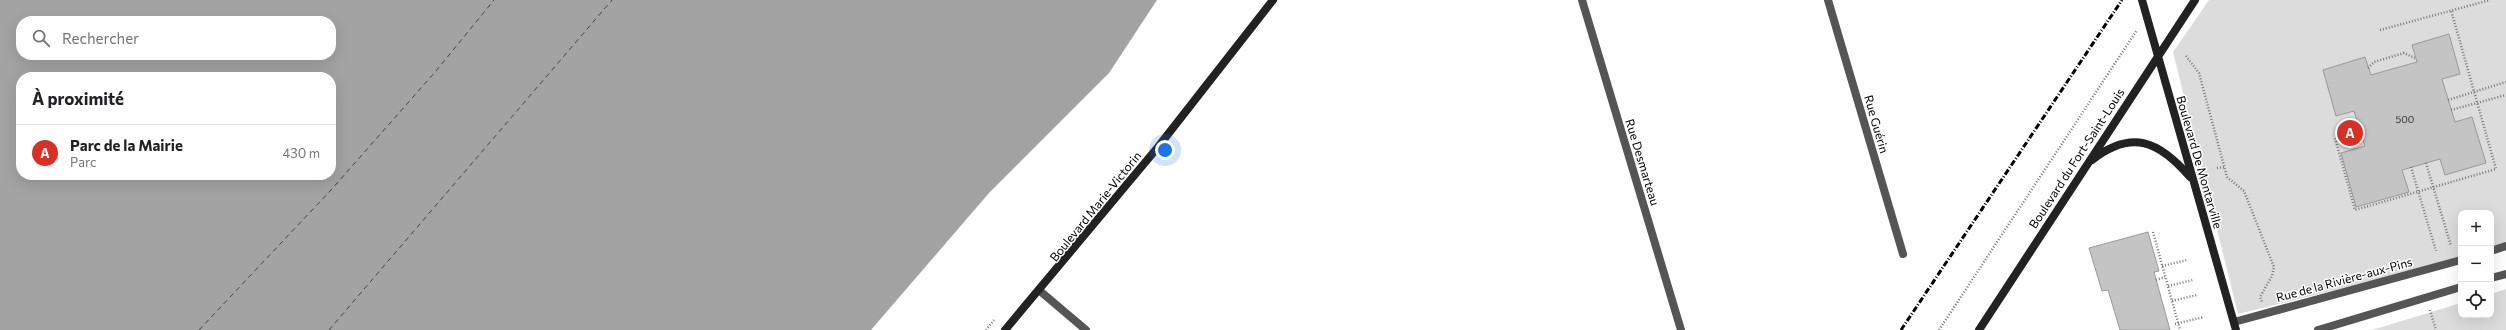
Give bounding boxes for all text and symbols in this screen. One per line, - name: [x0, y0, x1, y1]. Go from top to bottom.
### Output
- search box: [16, 16, 336, 60]
- icon: search: [30, 27, 52, 49]
- text: Rechercher: [62, 29, 139, 47]
- street label: Boulevard du Fort-Saint-Louis: [2025, 85, 2127, 231]
- text: À proximité: [32, 88, 124, 109]
- street label: Rue Guérin: [1862, 93, 1892, 155]
- street label: Boulevard De Montarville: [2174, 94, 2226, 230]
- house number: 500: [2396, 113, 2414, 125]
- street label: Rue Desmarteau: [1623, 117, 1663, 207]
- pin: A: [2337, 118, 2363, 148]
- text: Parc de la Mairie: [70, 136, 183, 154]
- your location: [1155, 140, 1175, 160]
- text: A: [40, 145, 50, 161]
- text: 430 m: [282, 145, 320, 161]
- street label: Boulevard Marie-Victorin: [1046, 148, 1144, 264]
- text: Parc: [70, 154, 96, 170]
- map controls: [2458, 210, 2494, 318]
- button: +: [2458, 210, 2494, 246]
- button: −: [2458, 246, 2494, 282]
- street label: Rue de la Rivière-aux-Pins: [2274, 254, 2414, 304]
- button: locate: [2458, 282, 2494, 318]

